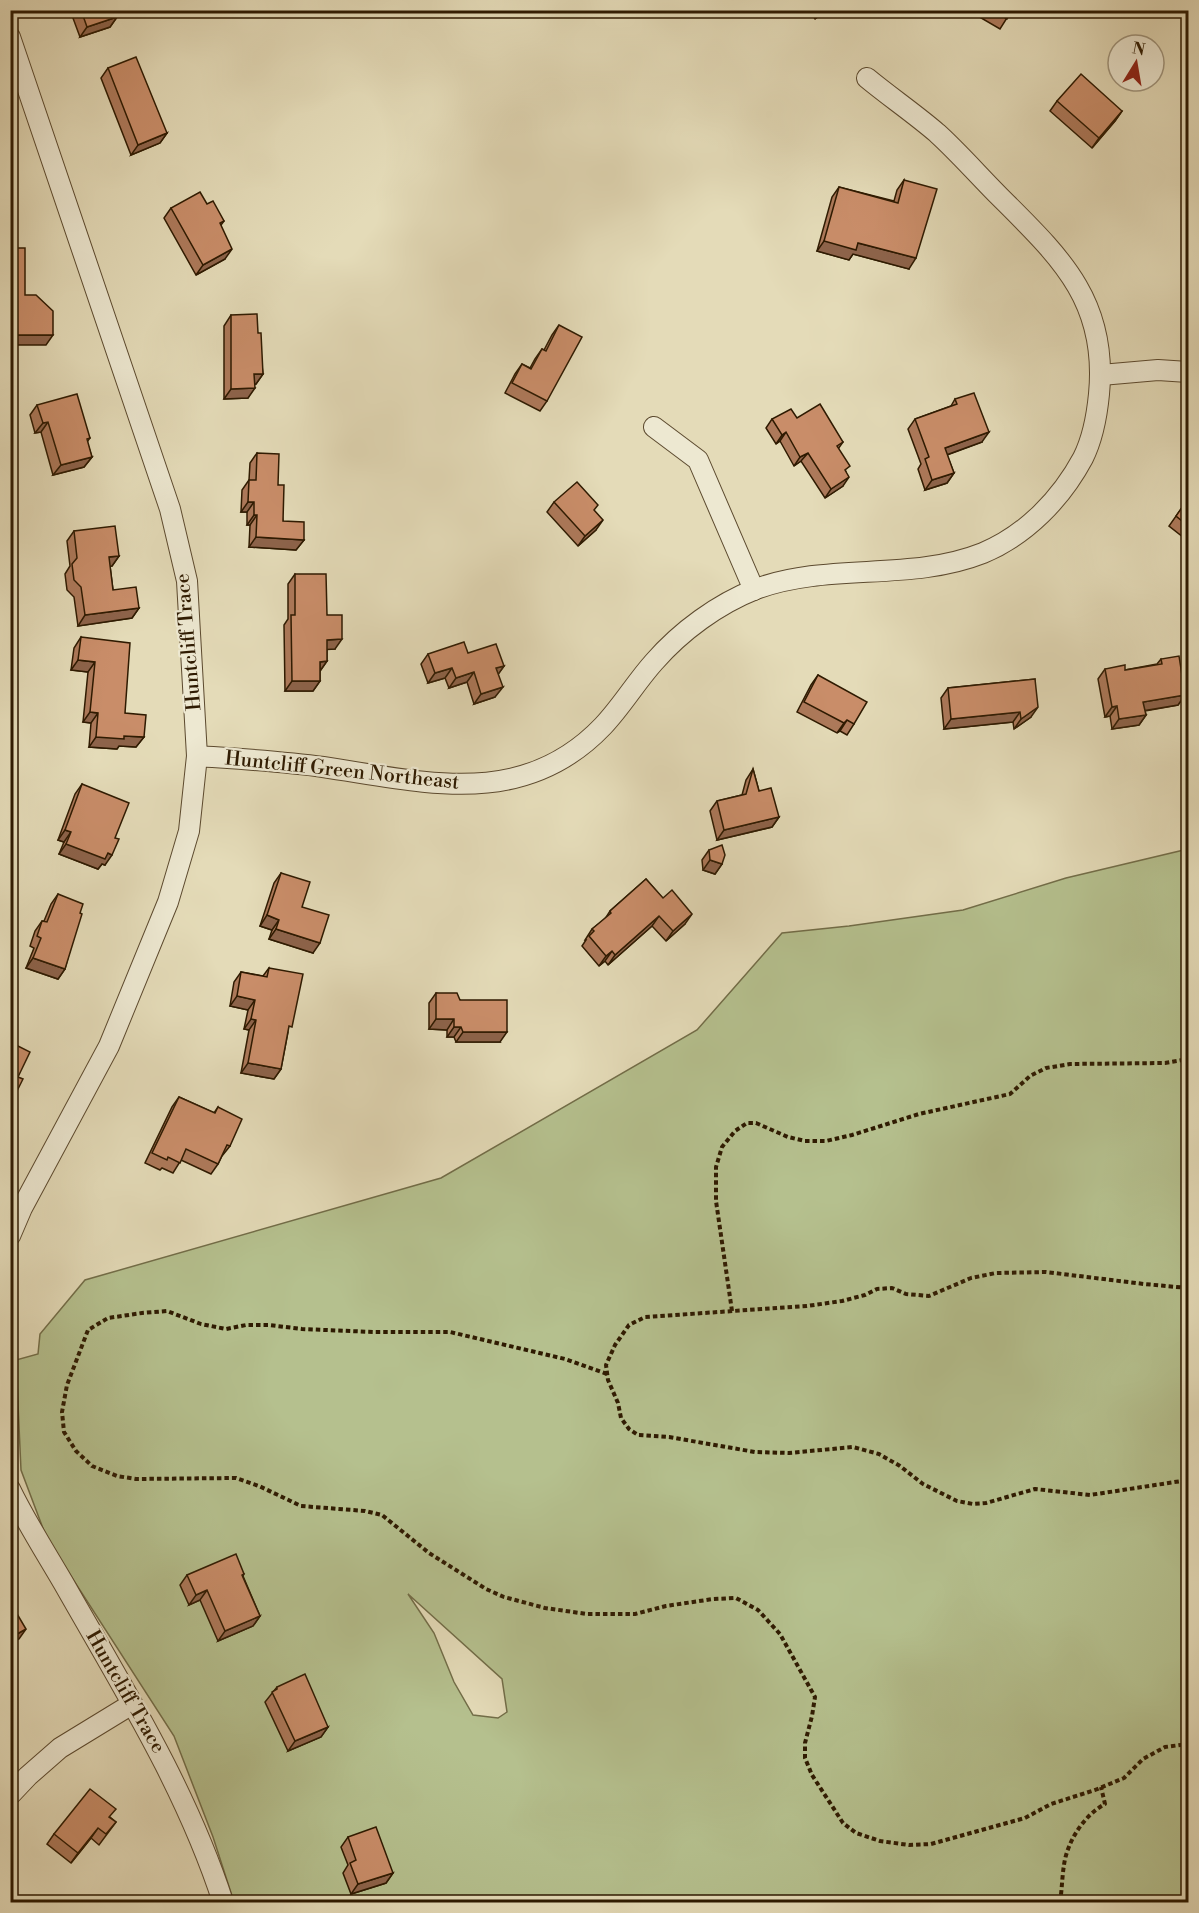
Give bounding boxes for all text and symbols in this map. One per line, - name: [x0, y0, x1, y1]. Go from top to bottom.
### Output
- north arrow: [1106, 33, 1166, 93]
- text: N: [1131, 38, 1147, 60]
- street label: Huntcliff Trace: [171, 572, 207, 712]
- street label: Huntcliff Green Northeast: [223, 746, 461, 796]
- street label: Huntcliff Trace: [80, 1626, 170, 1758]

